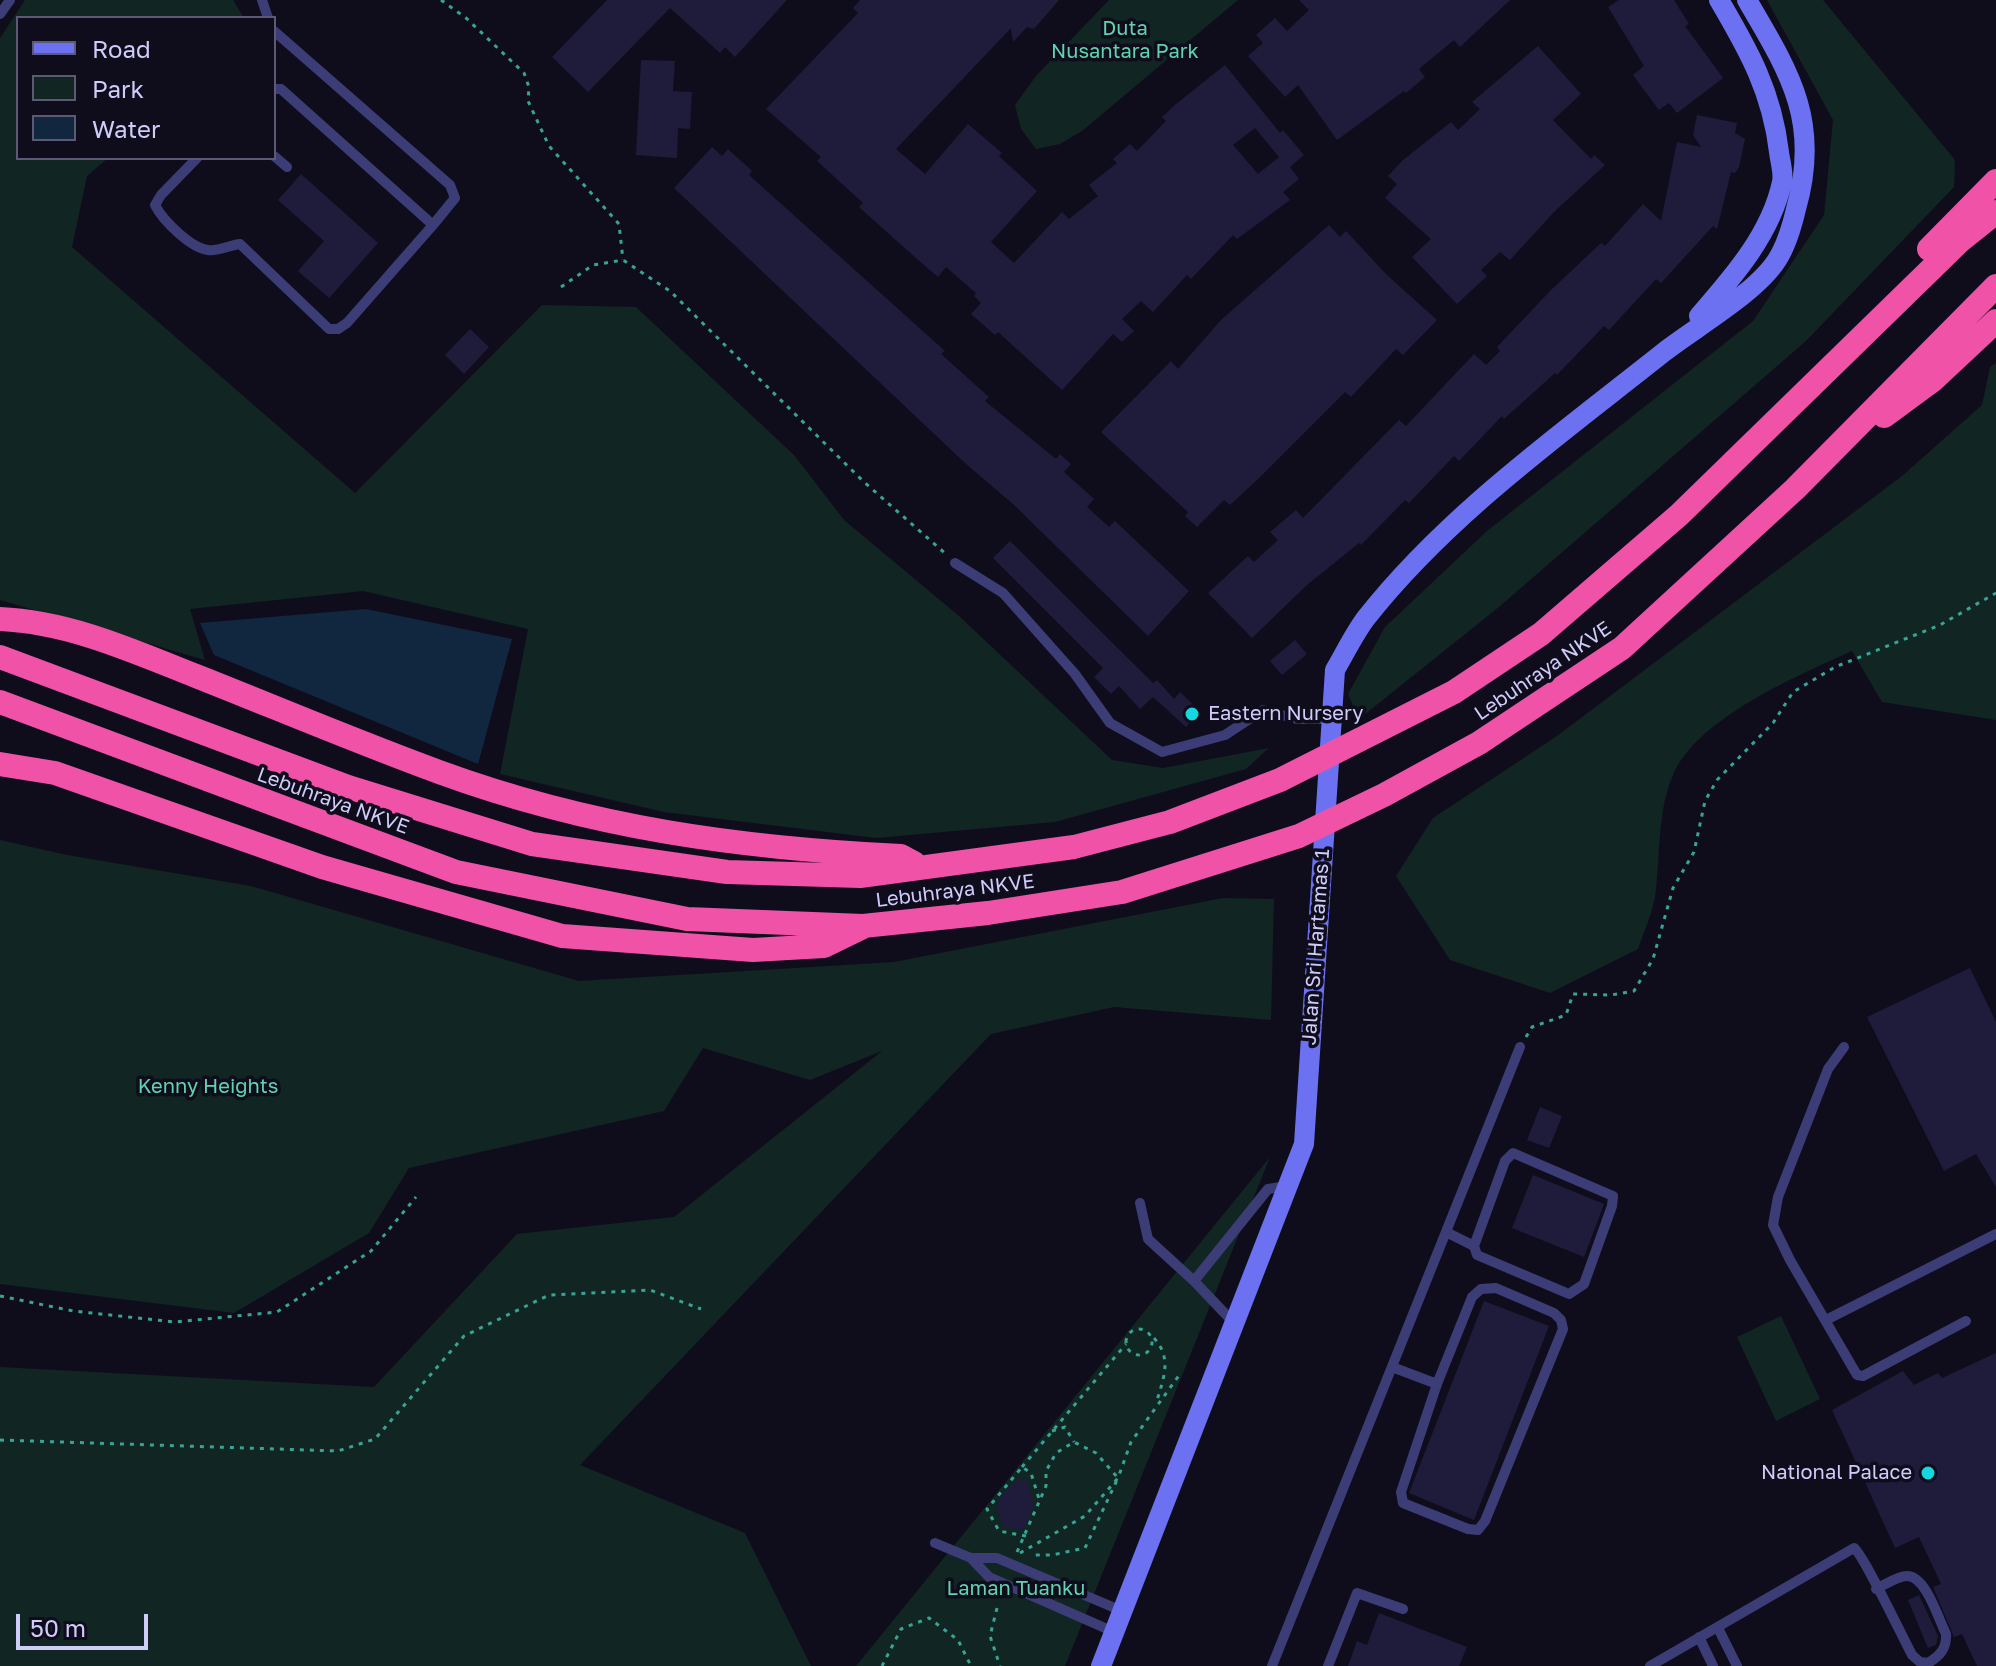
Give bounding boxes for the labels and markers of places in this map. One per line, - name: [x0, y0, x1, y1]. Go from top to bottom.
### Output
- place label: Eastern Nursery: [1208, 702, 1363, 726]
- marker: Eastern Nursery: [1183, 705, 1201, 723]
- place label: National Palace: [1761, 1461, 1912, 1485]
- marker: National Palace: [1919, 1464, 1937, 1482]

